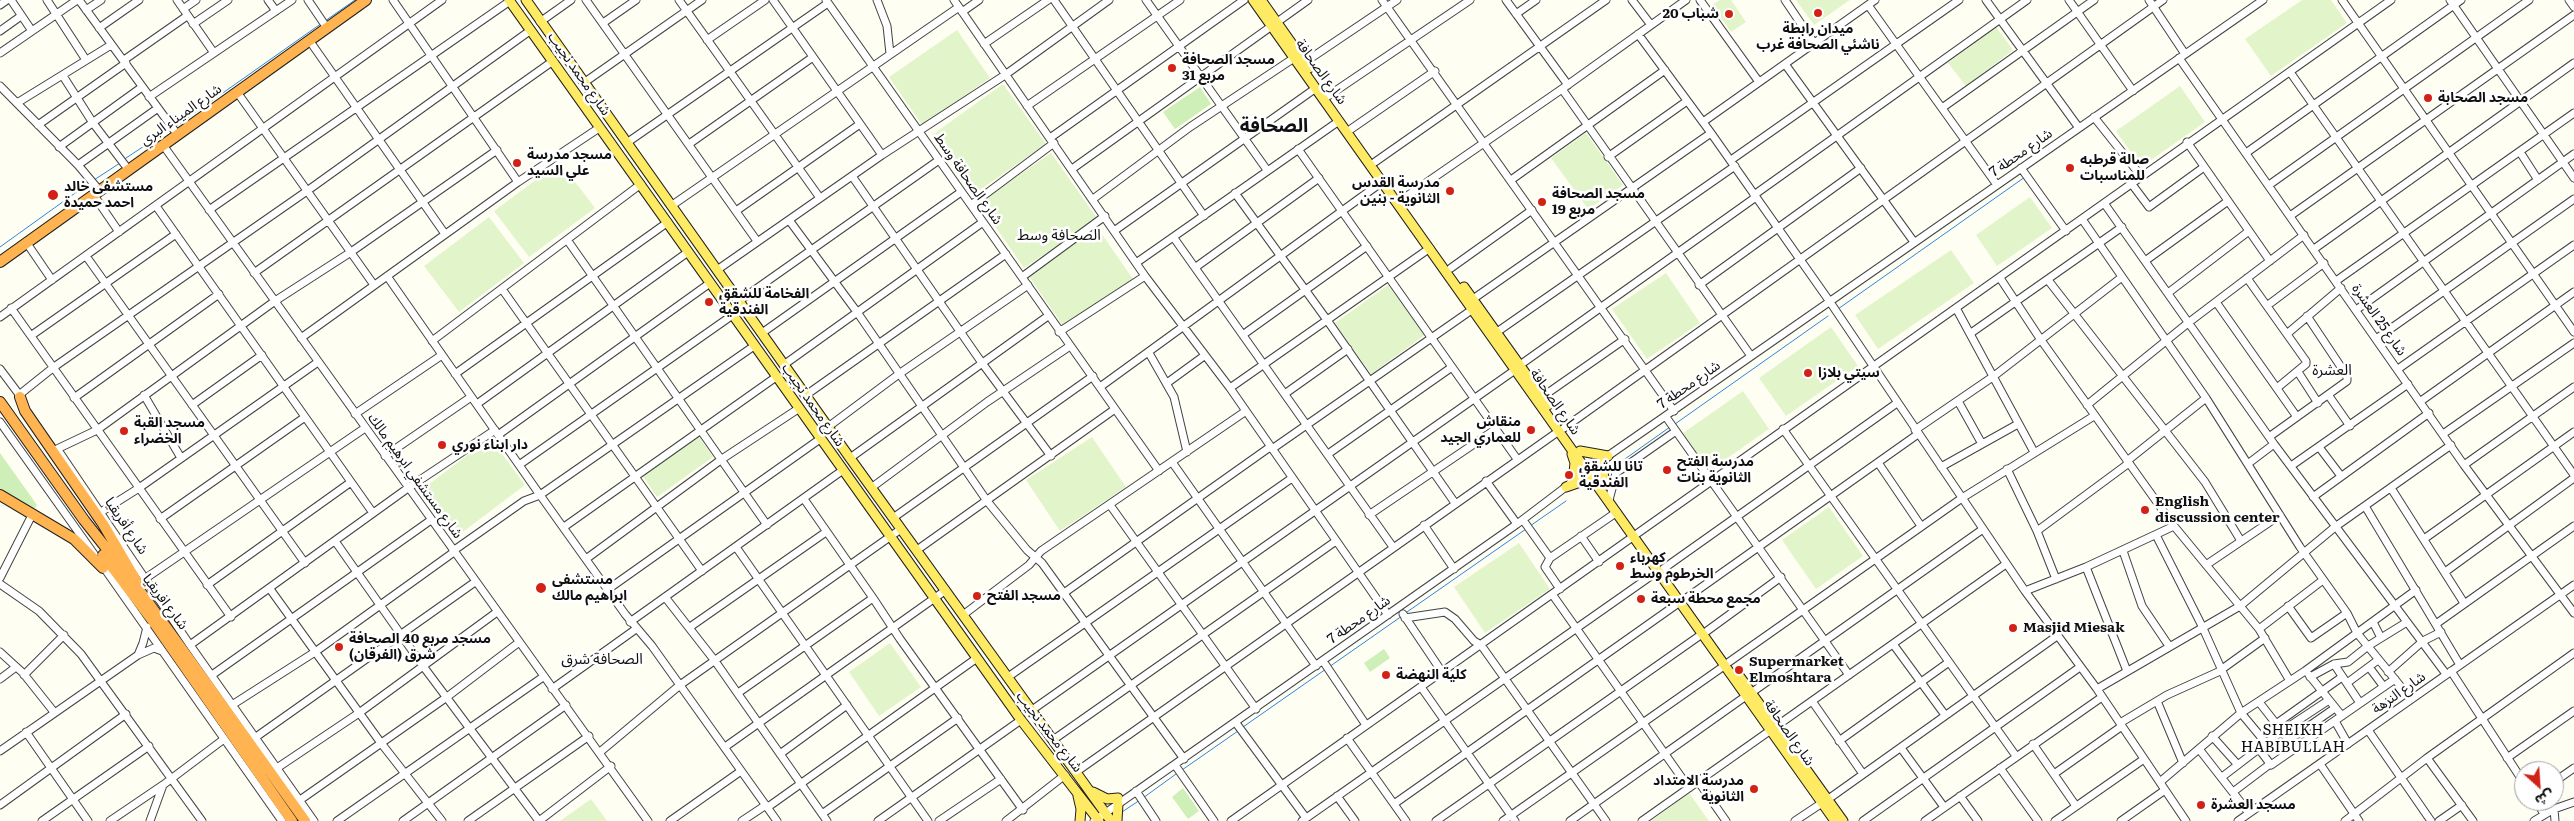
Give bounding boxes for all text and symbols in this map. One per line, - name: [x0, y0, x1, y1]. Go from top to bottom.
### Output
- place label: شباب 20: [1663, 6, 1719, 22]
- marker: ميدان رابطة ناشئي الصحافة غرب: [1812, 7, 1824, 19]
- marker: شباب 20: [1723, 8, 1735, 20]
- place label: ميدان رابطة ناشئي الصحافة غرب: [1756, 21, 1880, 54]
- street label: شارع محمد نجيب: [544, 29, 614, 119]
- street label: شارع الصحافة: [1292, 36, 1350, 108]
- place label: مسجد الصحافة مربع 31: [1182, 52, 1275, 84]
- marker: مسجد الصحافة مربع 31: [1166, 62, 1178, 74]
- street label: شارع الميناء البري: [137, 81, 225, 149]
- place label: مسجد الصحابة: [2438, 90, 2528, 106]
- marker: مسجد الصحابة: [2422, 92, 2434, 104]
- district label: الصحافة: [1240, 115, 1308, 137]
- street label: شارع محطة 7: [1986, 125, 2056, 181]
- street label: شارع الصحافة وسط: [930, 130, 1006, 228]
- place label: مسجد مدرسة علي السيد: [527, 147, 612, 180]
- place label: صالة قرطبه للمناسبات: [2080, 152, 2149, 184]
- marker: مسجد مدرسة علي السيد: [511, 157, 523, 169]
- marker: صالة قرطبه للمناسبات: [2064, 162, 2076, 174]
- place label: مدرسة القدس الثانوية - بنين: [1352, 175, 1440, 208]
- place label: مستشفى خالد احمد حميدة: [64, 179, 153, 212]
- marker: مدرسة القدس الثانوية - بنين: [1444, 185, 1456, 197]
- place label: مسجد الصحافة مربع 19: [1552, 186, 1645, 218]
- marker: مستشفى خالد احمد حميدة: [46, 188, 60, 202]
- marker: مسجد الصحافة مربع 19: [1536, 196, 1548, 208]
- district label: الصحافة وسط: [1017, 227, 1101, 245]
- street label: شارع 25 العشرة: [2348, 281, 2410, 359]
- place label: الفخامة للشقق الفندقية: [719, 286, 809, 318]
- marker: الفخامة للشقق الفندقية: [703, 296, 715, 308]
- street label: شارع محطة 7: [1654, 357, 1724, 413]
- street label: شارع محمد نجيب: [778, 360, 848, 450]
- district label: العشرة: [2312, 362, 2352, 380]
- place label: سيتي بلازا: [1818, 365, 1880, 381]
- street label: شارع الصحافة: [1526, 366, 1584, 438]
- marker: سيتي بلازا: [1802, 367, 1814, 379]
- street label: شارع مستشفي ابرهيم مالك: [364, 410, 466, 542]
- place label: منقاش للعماري الجيد: [1440, 414, 1521, 447]
- place label: مسجد القبة الخضراء: [134, 415, 205, 448]
- marker: منقاش للعماري الجيد: [1525, 424, 1537, 436]
- marker: مسجد القبة الخضراء: [118, 425, 130, 437]
- place label: دار ابناء نوري: [452, 437, 528, 453]
- marker: دار ابناء نوري: [436, 439, 448, 451]
- place label: مدرسة الفتح الثانوية بنات: [1677, 454, 1754, 487]
- place label: تانا للشقق الفندقية: [1579, 459, 1643, 492]
- marker: مدرسة الفتح الثانوية بنات: [1661, 464, 1673, 476]
- marker: تانا للشقق الفندقية: [1563, 469, 1575, 481]
- street label: شارع أفريقيا: [101, 494, 151, 558]
- place label: English discussion center: [2155, 494, 2280, 526]
- marker: English discussion center: [2139, 504, 2151, 516]
- place label: كهرباء الخرطوم وسط: [1630, 550, 1713, 582]
- marker: كهرباء الخرطوم وسط: [1614, 560, 1626, 572]
- street label: شارع افريقيا: [139, 571, 191, 633]
- place label: مستشفى ابراهيم مالك: [552, 572, 627, 604]
- marker: مستشفى ابراهيم مالك: [534, 581, 548, 595]
- place label: مسجد الفتح: [987, 588, 1061, 604]
- marker: مسجد الفتح: [971, 590, 983, 602]
- place label: مجمع محطة سبعة: [1651, 591, 1761, 607]
- street label: شارع محطة 7: [1324, 592, 1394, 648]
- marker: مجمع محطة سبعة: [1635, 593, 1647, 605]
- place label: Masjid Miesak: [2023, 620, 2125, 636]
- marker: Masjid Miesak: [2007, 622, 2019, 634]
- place label: مسجد مربع 40 الصحافة شرق (الفرقان): [349, 631, 491, 664]
- marker: مسجد مربع 40 الصحافة شرق (الفرقان): [333, 641, 345, 653]
- district label: الصحافة شرق: [561, 651, 643, 669]
- place label: Supermarket Elmoshtara: [1749, 654, 1844, 686]
- marker: Supermarket Elmoshtara: [1733, 664, 1745, 676]
- place label: كلية النهضة: [1396, 667, 1467, 683]
- street label: شارع النزهة: [2369, 668, 2429, 718]
- marker: كلية النهضة: [1380, 669, 1392, 681]
- street label: شارع محمد نجيب: [1012, 688, 1086, 776]
- street label: شارع الصحافة: [1760, 697, 1818, 769]
- district label: SHEIKH HABIBULLAH: [2235, 722, 2351, 757]
- north arrow: [2514, 761, 2564, 811]
- place label: مدرسة الامتداد الثانوية: [1653, 773, 1744, 806]
- marker: مدرسة الامتداد الثانوية: [1748, 783, 1760, 795]
- text: ش: [2532, 785, 2558, 812]
- place label: مسجد العشرة: [2211, 797, 2296, 813]
- marker: مسجد العشرة: [2195, 799, 2207, 811]

